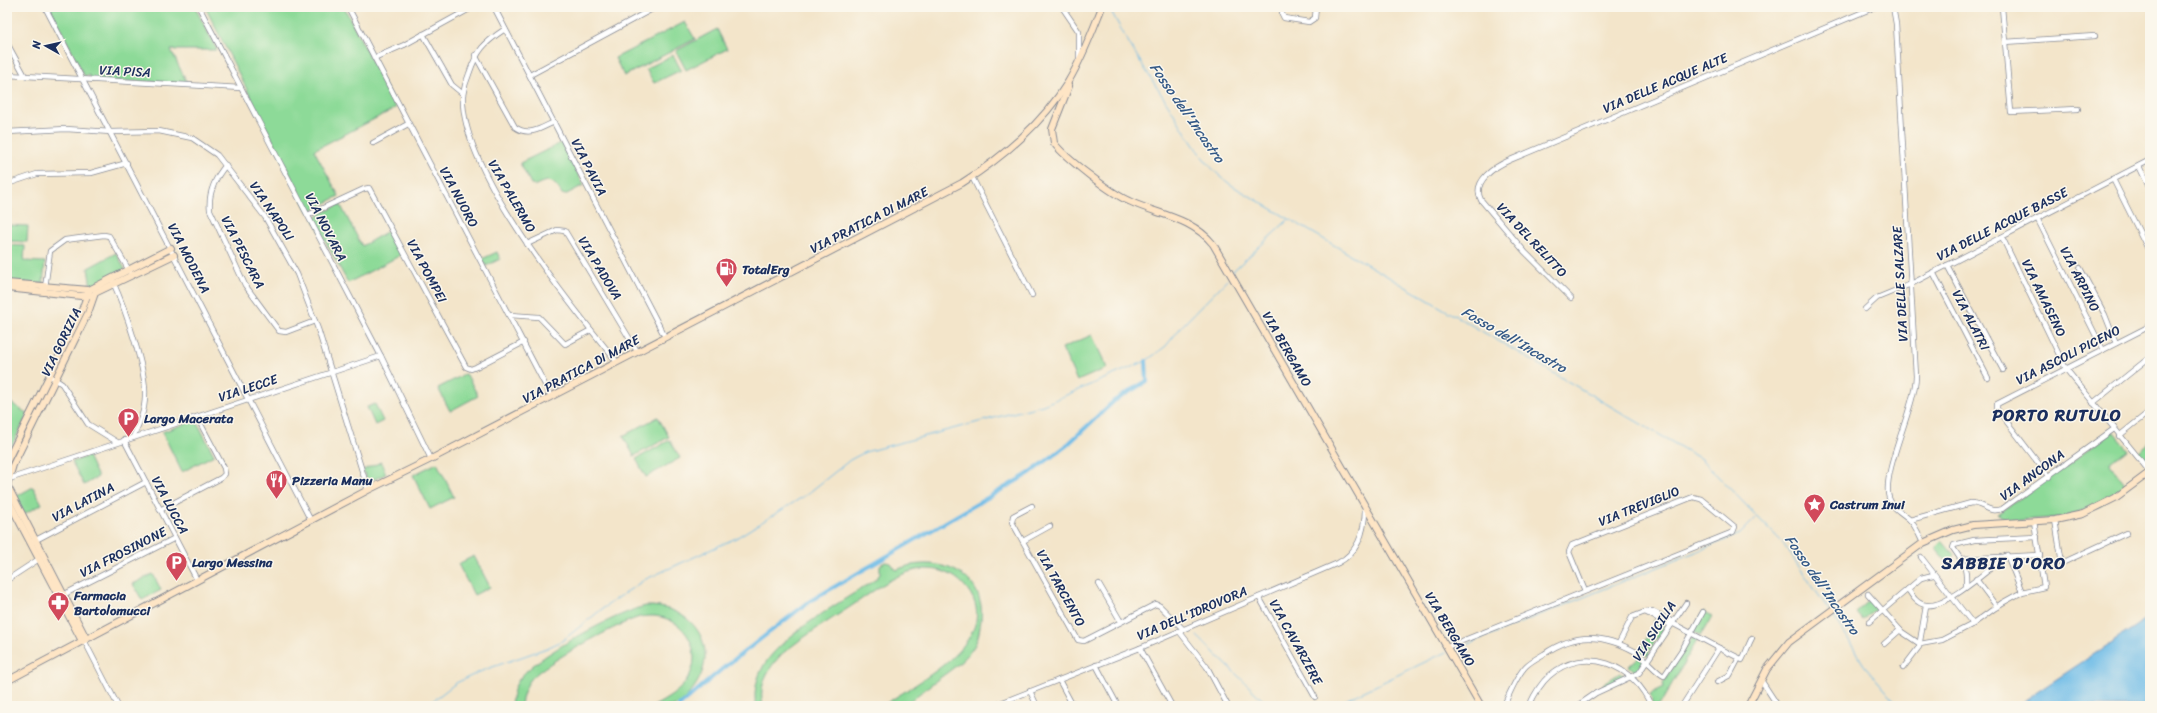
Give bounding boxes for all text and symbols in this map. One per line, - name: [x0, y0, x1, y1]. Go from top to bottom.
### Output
- north arrow: [26, 26, 66, 66]
- text: N: [27, 39, 47, 51]
- street label: VIA DELLE ACQUE ALTE: [1599, 46, 1732, 120]
- street label: VIA PISA: [99, 58, 151, 84]
- water label: Fosso dell'Incastro: [1143, 58, 1232, 169]
- street label: VIA PAVIA: [565, 134, 613, 200]
- street label: VIA PALERMO: [482, 155, 542, 237]
- street label: VIA NUORO: [433, 162, 485, 232]
- street label: VIA NAPOLI: [243, 176, 301, 246]
- street label: VIA PRATICA DI MARE: [806, 180, 933, 260]
- street label: VIA DELLE ACQUE BASSE: [1932, 180, 2073, 267]
- street label: VIA NOVARA: [299, 188, 353, 266]
- street label: VIA DEL RELITTO: [1491, 197, 1573, 283]
- street label: VIA PESCARA: [215, 211, 271, 293]
- street label: VIA MODENA: [161, 219, 217, 297]
- street label: VIA DELLE SALZARE: [1885, 225, 1915, 342]
- street label: VIA PADOVA: [572, 232, 628, 304]
- street label: VIA POMPEI: [400, 235, 454, 307]
- street label: VIA ARPINO: [2054, 242, 2106, 316]
- street label: VIA AMASENO: [2015, 255, 2073, 341]
- fuel station icon: TotalErg: [714, 256, 740, 289]
- place label: TotalErg: [742, 258, 790, 281]
- street label: VIA ALATRI: [1946, 285, 1996, 355]
- water label: Fosso dell'Incastro: [1457, 300, 1572, 381]
- street label: VIA GORIZIA: [34, 304, 88, 380]
- street label: VIA BERGAMO: [1256, 307, 1318, 391]
- street label: VIA ASCOLI PICENO: [2012, 319, 2124, 391]
- street label: VIA PRATICA DI MARE: [518, 328, 645, 410]
- street label: VIA LECCE: [215, 367, 281, 408]
- district label: PORTO RUTULO: [1992, 400, 2122, 430]
- parking icon: Largo Macerata: [115, 405, 141, 438]
- place label: Largo Macerata: [144, 407, 234, 430]
- street label: VIA ANCONA: [1995, 443, 2069, 507]
- restaurant icon: Pizzeria Manu: [264, 467, 290, 500]
- place label: Pizzeria Manu: [292, 469, 373, 492]
- street label: VIA LUCCA: [145, 472, 195, 538]
- street label: VIA LATINA: [47, 476, 119, 528]
- street label: VIA TREVIGLIO: [1595, 479, 1683, 533]
- place icon: Castrum Inui: [1802, 491, 1828, 524]
- place label: Castrum Inui: [1829, 493, 1906, 516]
- street label: VIA FROSINONE: [75, 520, 171, 584]
- water label: Fosso dell'Incastro: [1778, 530, 1867, 641]
- street label: VIA TARCENTO: [1030, 545, 1092, 631]
- district label: SABBIE D'ORO: [1941, 548, 2066, 578]
- parking icon: Largo Messina: [163, 549, 189, 582]
- place label: Largo Messina: [192, 551, 273, 574]
- street label: VIA DELL'IDROVORA: [1133, 579, 1251, 647]
- place label: Farmacia Bartolomucci: [73, 584, 151, 622]
- street label: VIA BERGAMO: [1418, 587, 1482, 671]
- pharmacy icon: Farmacia Bartolomucci: [45, 589, 71, 622]
- street label: VIA CAVARZERE: [1263, 595, 1329, 690]
- street label: VIA SICILIA: [1626, 596, 1682, 666]

